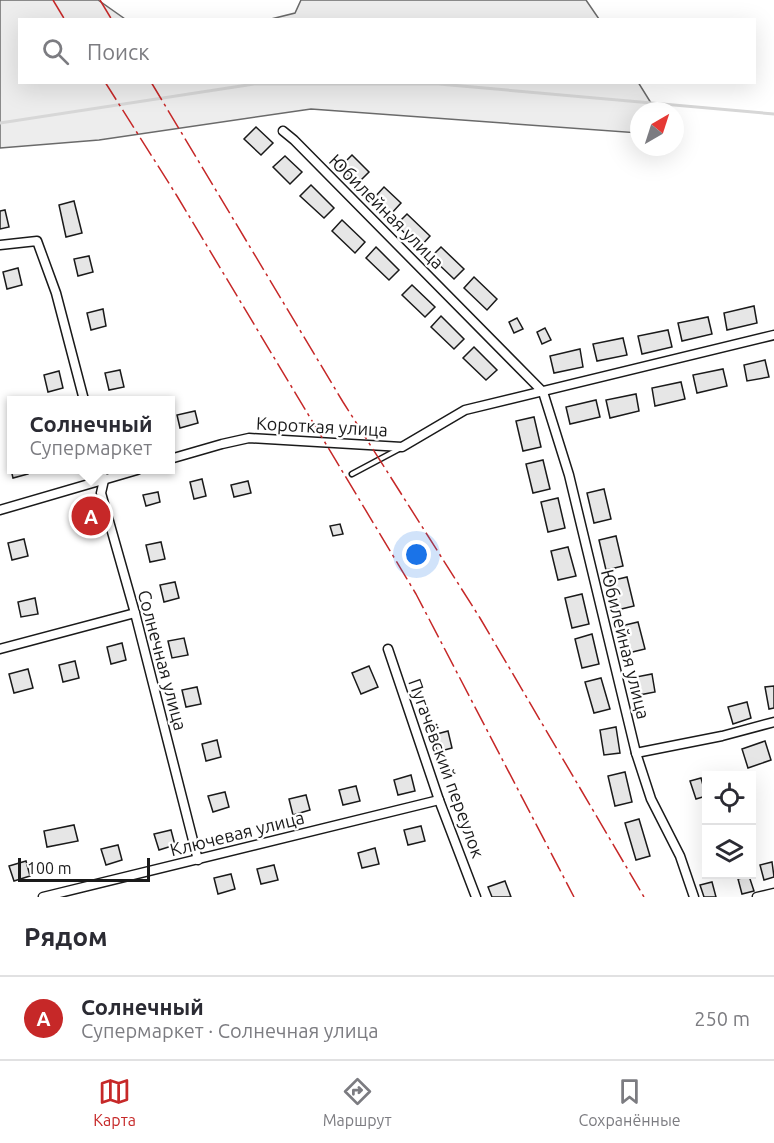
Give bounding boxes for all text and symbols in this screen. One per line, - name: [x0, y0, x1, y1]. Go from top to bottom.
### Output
- search box: [18, 18, 756, 84]
- icon: search: [39, 35, 72, 68]
- text: Поиск: [87, 39, 150, 64]
- north arrow: [630, 102, 684, 156]
- street label: Юбилейная улица: [326, 150, 448, 272]
- popup: [7, 396, 175, 474]
- text: Солнечный: [30, 411, 152, 436]
- street label: Короткая улица: [256, 413, 388, 439]
- text: Супермаркет: [30, 436, 152, 459]
- pin: A: [72, 494, 110, 538]
- your location: [402, 540, 431, 569]
- street label: Юбилейная улица: [598, 567, 654, 721]
- street label: Солнечная улица: [135, 587, 191, 733]
- street label: Пугачёвский переулок: [405, 676, 489, 860]
- map controls: [702, 771, 756, 879]
- button: locate: [702, 771, 756, 825]
- street label: Ключевая улица: [168, 807, 306, 859]
- button: layers: [702, 825, 756, 879]
- scale bar: [18, 855, 150, 882]
- text: 100 m: [27, 859, 72, 877]
- text: Рядом: [24, 922, 108, 951]
- text: Солнечный: [81, 994, 204, 1019]
- text: A: [36, 1007, 51, 1030]
- text: 250 m: [694, 1007, 750, 1030]
- text: Супермаркет · Солнечная улица: [81, 1019, 379, 1042]
- tab: Карта: [93, 1075, 136, 1129]
- tab: Маршрут: [323, 1075, 392, 1129]
- tab: Сохранённые: [578, 1075, 681, 1129]

